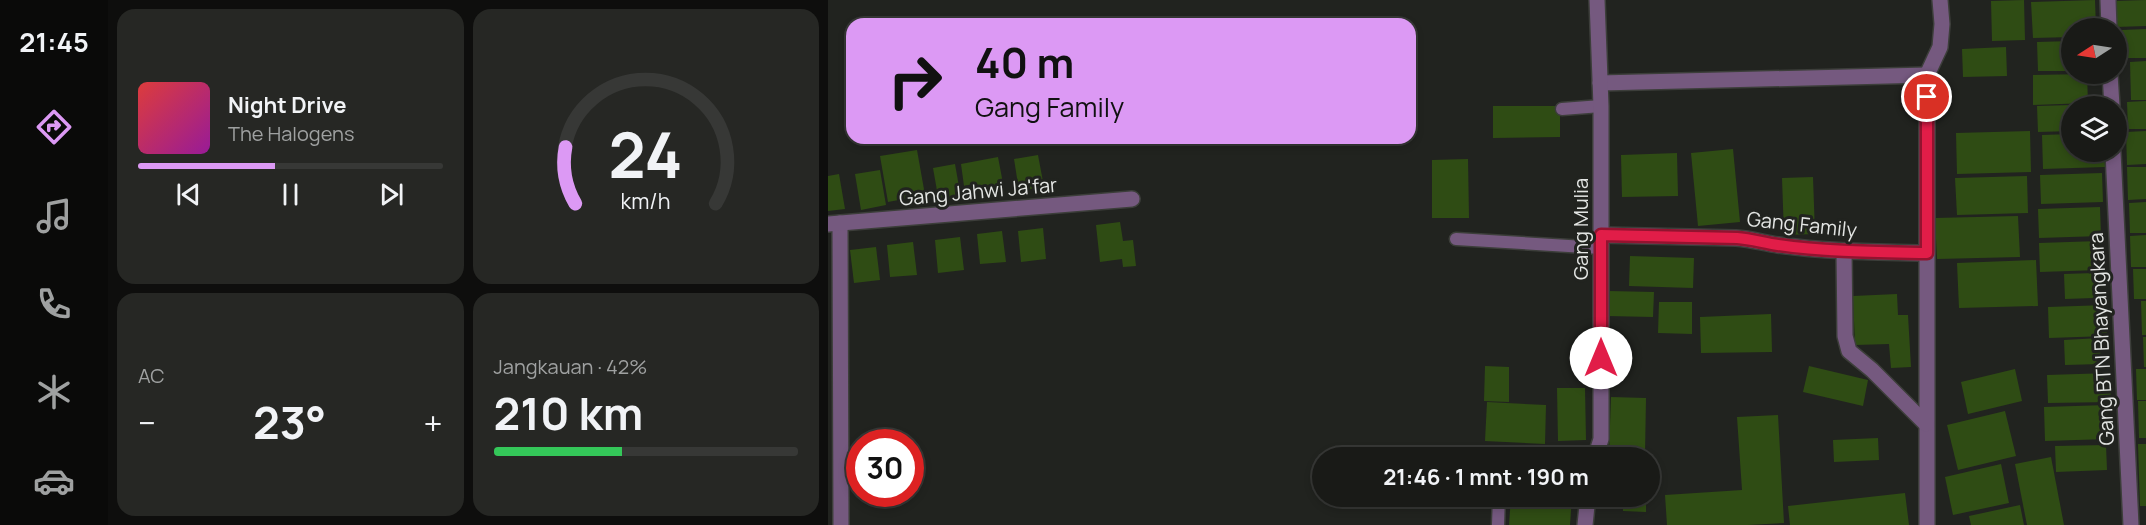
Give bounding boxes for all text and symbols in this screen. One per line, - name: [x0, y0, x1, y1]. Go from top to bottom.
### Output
- north arrow: [2061, 18, 2127, 84]
- map controls: [2061, 18, 2127, 162]
- text: 21:45: [19, 23, 89, 60]
- text: 40 m: [975, 33, 1074, 91]
- icon: right: [876, 42, 954, 120]
- pin: [1901, 71, 1952, 122]
- icon: arrive: [1910, 80, 1943, 113]
- text: Gang Family: [975, 88, 1124, 125]
- text: Night Drive: [228, 90, 347, 120]
- button: layers: [2061, 96, 2127, 162]
- icon: directions: [33, 106, 75, 148]
- text: 24: [609, 111, 683, 197]
- text: The Halogens: [228, 120, 354, 147]
- street label: Gang Jahwi Ja'far: [898, 171, 1058, 211]
- icon: previous: [172, 178, 205, 211]
- icon: pause: [274, 178, 307, 211]
- icon: next: [375, 178, 408, 211]
- street label: Gang Mulia: [1567, 178, 1594, 280]
- text: km/h: [621, 186, 671, 215]
- icon: music: [33, 195, 75, 237]
- street label: Gang Family: [1746, 205, 1859, 243]
- street label: Gang BTN Bhayangkara: [2082, 232, 2120, 446]
- icon: phone: [33, 283, 75, 325]
- position arrow: [1569, 326, 1633, 390]
- text: Jangkauan · 42%: [494, 353, 647, 380]
- text: AC: [138, 362, 165, 389]
- icon: climate: [33, 371, 75, 413]
- text: 210 km: [494, 382, 643, 444]
- text: 23°: [253, 391, 326, 453]
- text: −: [138, 400, 156, 445]
- text: +: [423, 400, 442, 445]
- speed limit sign: 30: [846, 429, 924, 507]
- icon: car: [33, 460, 75, 502]
- text: 21:46 · 1 mnt · 190 m: [1383, 462, 1589, 492]

